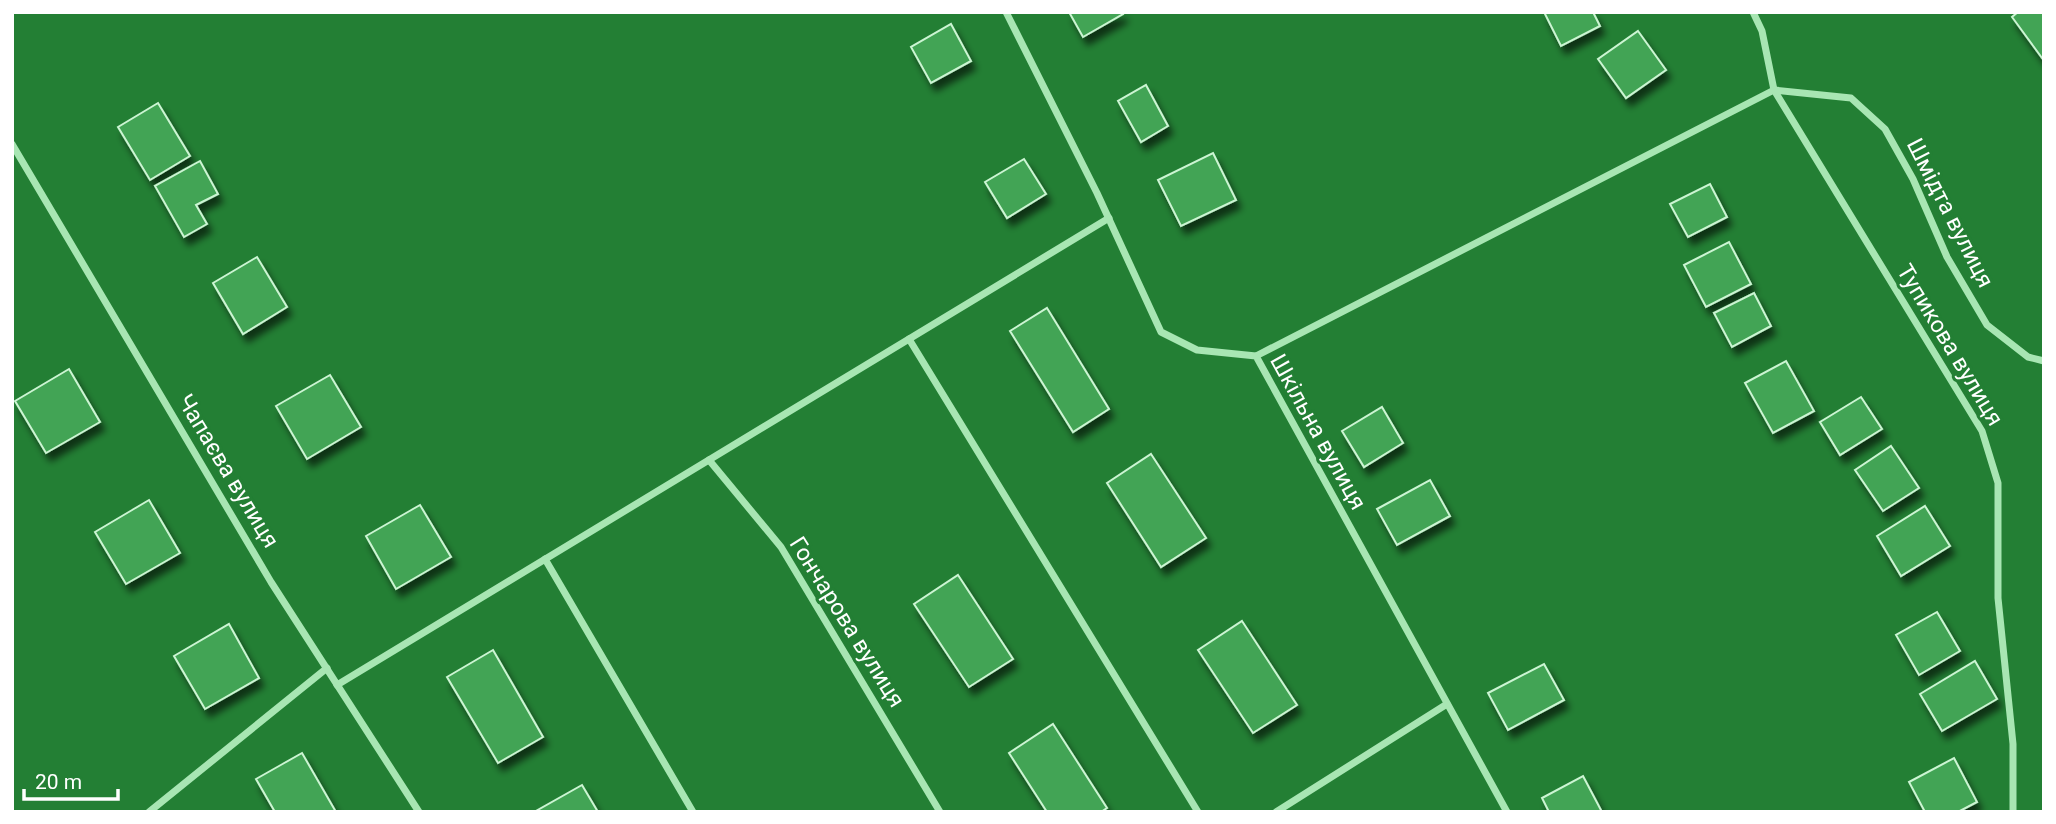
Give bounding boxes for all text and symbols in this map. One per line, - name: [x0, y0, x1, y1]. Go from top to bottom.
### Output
- street label: Шмідта вулиця: [1901, 134, 1999, 292]
- street label: Тупикова вулиця: [1891, 259, 2009, 431]
- street label: Шкільна вулиця: [1264, 350, 1372, 514]
- street label: Чапаєва вулиця: [172, 389, 284, 553]
- street label: Гончарова вулиця: [784, 532, 910, 712]
- scale bar: [24, 758, 119, 802]
- text: 20 m: [35, 770, 82, 794]

